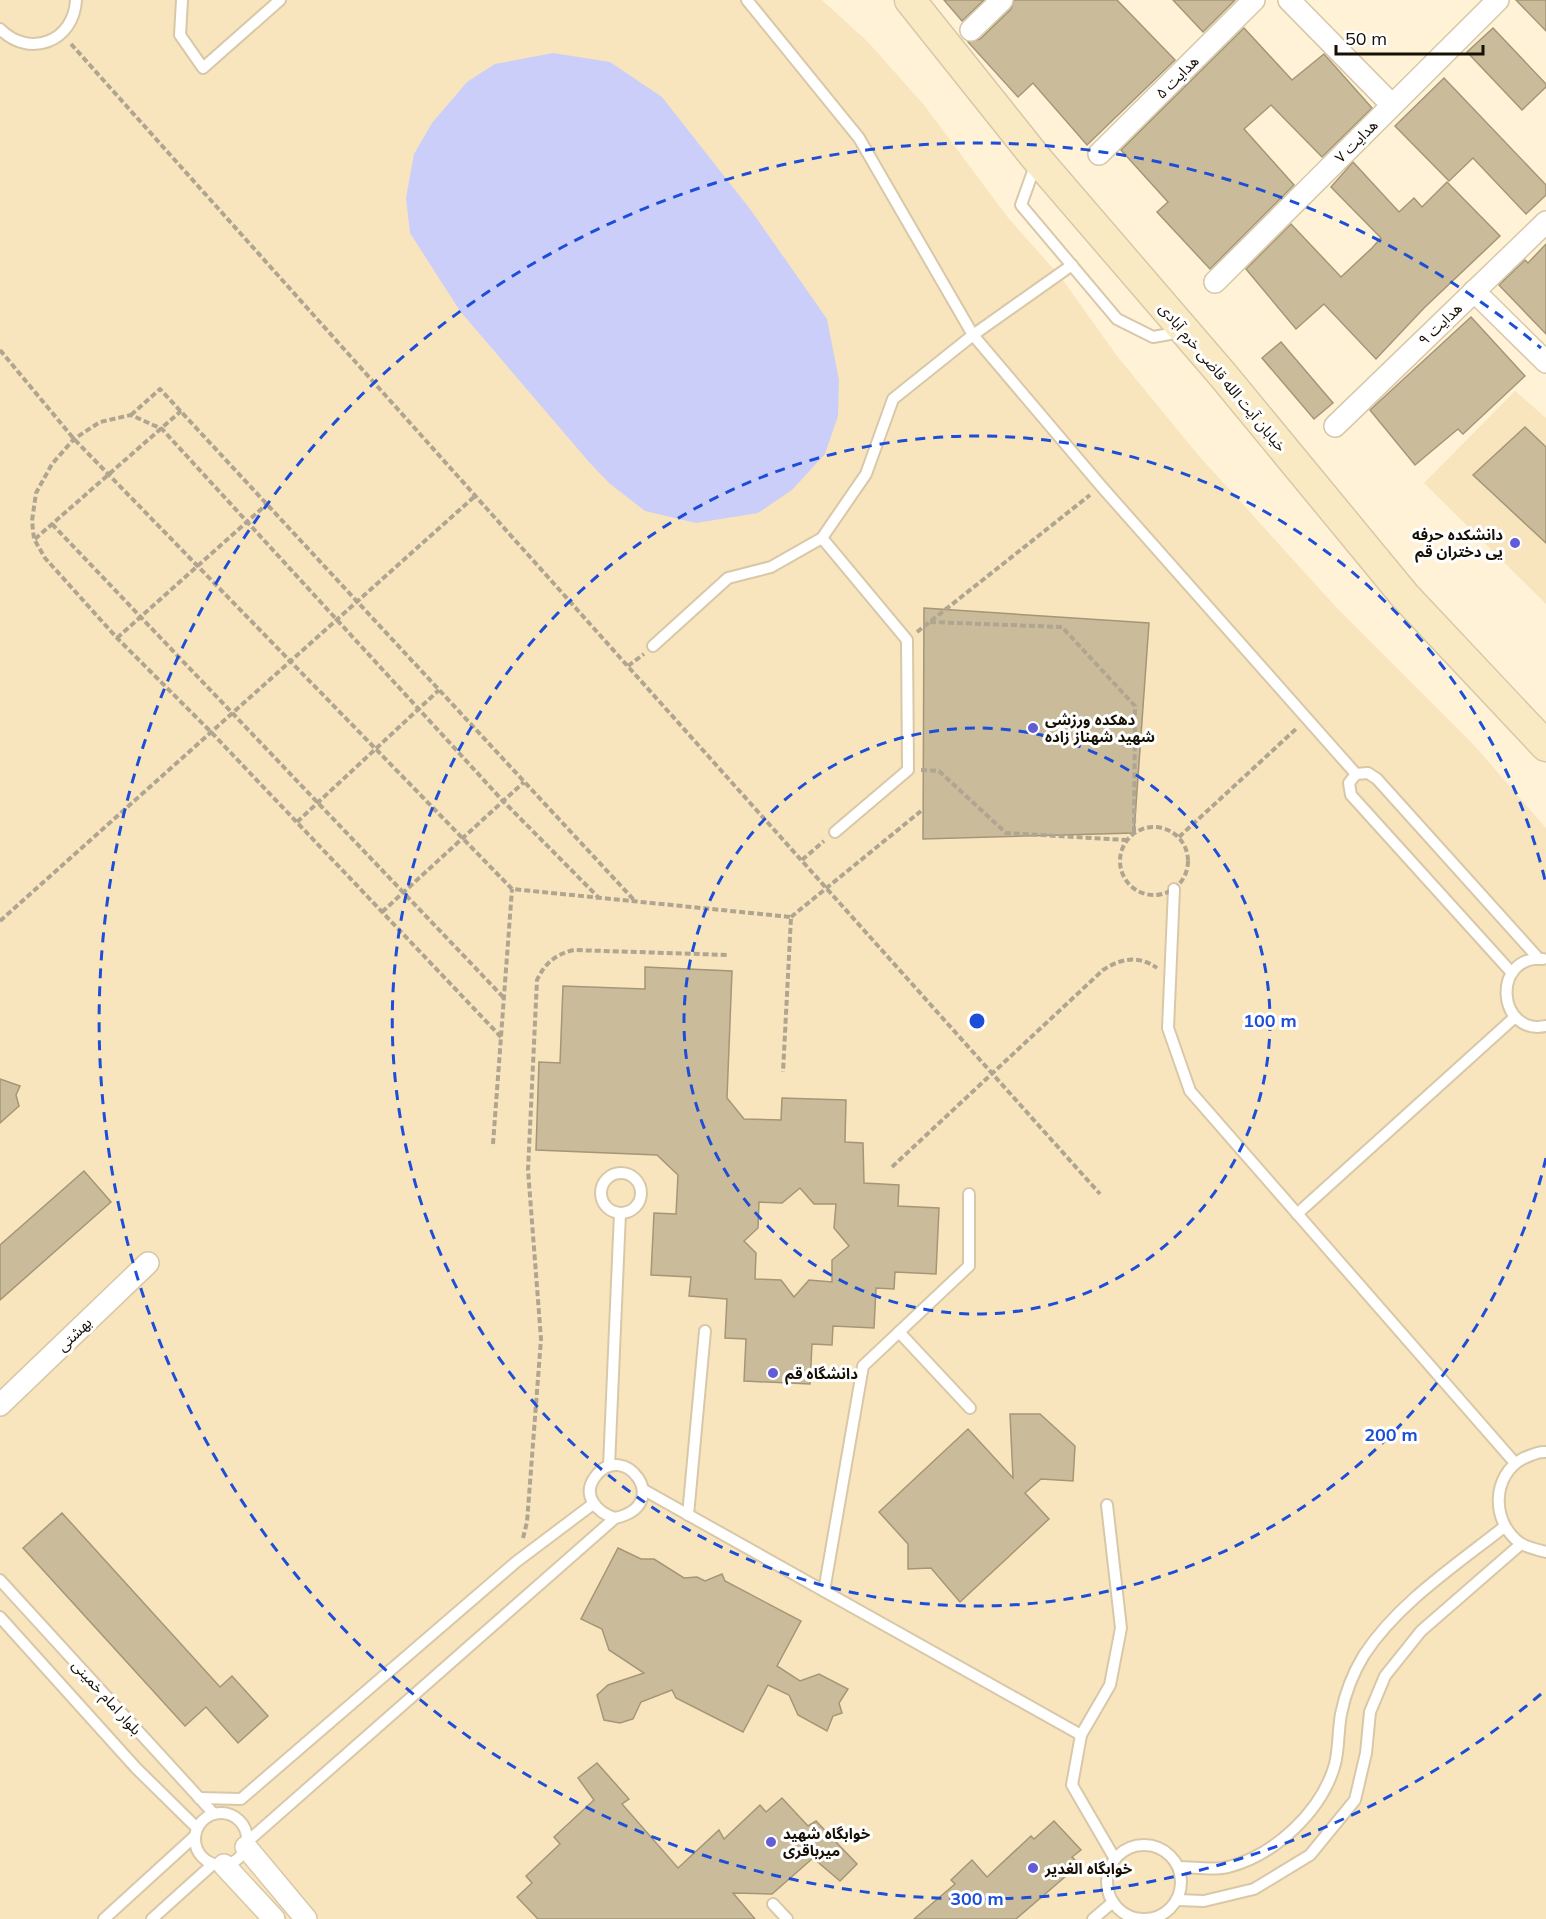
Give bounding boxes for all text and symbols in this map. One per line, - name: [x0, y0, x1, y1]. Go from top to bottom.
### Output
- scale bar: [1336, 18, 1483, 56]
- text: 50 m: [1345, 27, 1387, 50]
- street label: هدایت ۵: [1151, 51, 1203, 103]
- street label: هدایت ۷: [1330, 115, 1382, 167]
- street label: خیابان آیت الله قاضی خرم آبادی: [1154, 299, 1291, 457]
- street label: هدایت ۹: [1414, 299, 1466, 349]
- place label: دانشکده حرفه یی دختران قم: [1412, 525, 1503, 563]
- marker: دانشکده حرفه یی دختران قم: [1508, 536, 1522, 550]
- place label: دهکده ورزشی شهید شهناز زاده: [1045, 710, 1155, 746]
- marker: دهکده ورزشی شهید شهناز زاده: [1026, 721, 1040, 735]
- text: 100 m: [1243, 1009, 1297, 1032]
- centre of rings: [967, 1011, 987, 1031]
- street label: بهشتی: [53, 1313, 95, 1355]
- place label: دانشگاه قم: [785, 1364, 858, 1385]
- marker: دانشگاه قم: [766, 1366, 780, 1380]
- text: 200 m: [1364, 1423, 1418, 1446]
- street label: بلوار امام خمینی: [67, 1655, 146, 1740]
- place label: خوابگاه شهید میرباقری: [783, 1824, 871, 1860]
- marker: خوابگاه شهید میرباقری: [764, 1835, 778, 1849]
- place label: خوابگاه الغدیر: [1044, 1859, 1133, 1878]
- marker: خوابگاه الغدیر: [1026, 1861, 1040, 1875]
- text: 300 m: [950, 1887, 1004, 1910]

